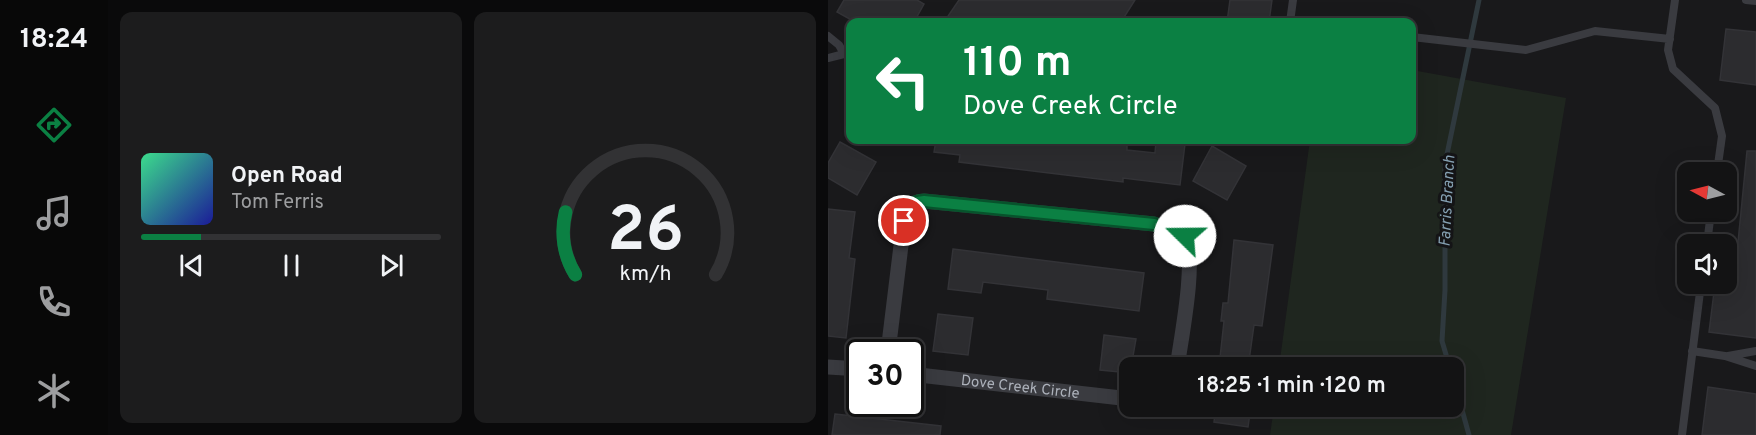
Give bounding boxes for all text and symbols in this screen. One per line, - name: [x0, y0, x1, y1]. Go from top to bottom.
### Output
- text: 18:24: [20, 23, 88, 57]
- text: 110 m: [963, 38, 1072, 91]
- icon: left: [864, 42, 942, 120]
- text: Dove Creek Circle: [963, 90, 1177, 124]
- icon: directions: [33, 104, 75, 146]
- water label: Farris Branch: [1436, 154, 1460, 247]
- north arrow: [1677, 162, 1737, 222]
- map controls: [1677, 162, 1737, 294]
- text: Open Road: [231, 163, 343, 190]
- text: Tom Ferris: [231, 190, 324, 216]
- icon: music: [33, 192, 75, 234]
- text: 26: [607, 194, 683, 273]
- pin: [878, 195, 929, 246]
- icon: arrive: [887, 204, 920, 237]
- position arrow: [1153, 204, 1217, 268]
- button: sound: [1677, 234, 1737, 294]
- icon: previous: [175, 249, 208, 282]
- icon: pause: [275, 249, 308, 282]
- icon: next: [375, 249, 408, 282]
- text: km/h: [619, 261, 671, 288]
- icon: phone: [33, 281, 75, 323]
- speed limit sign: 30: [846, 339, 924, 417]
- icon: climate: [33, 370, 75, 412]
- street label: Dove Creek Circle: [960, 372, 1080, 404]
- text: 18:25 · 1 min · 120 m: [1197, 373, 1386, 400]

